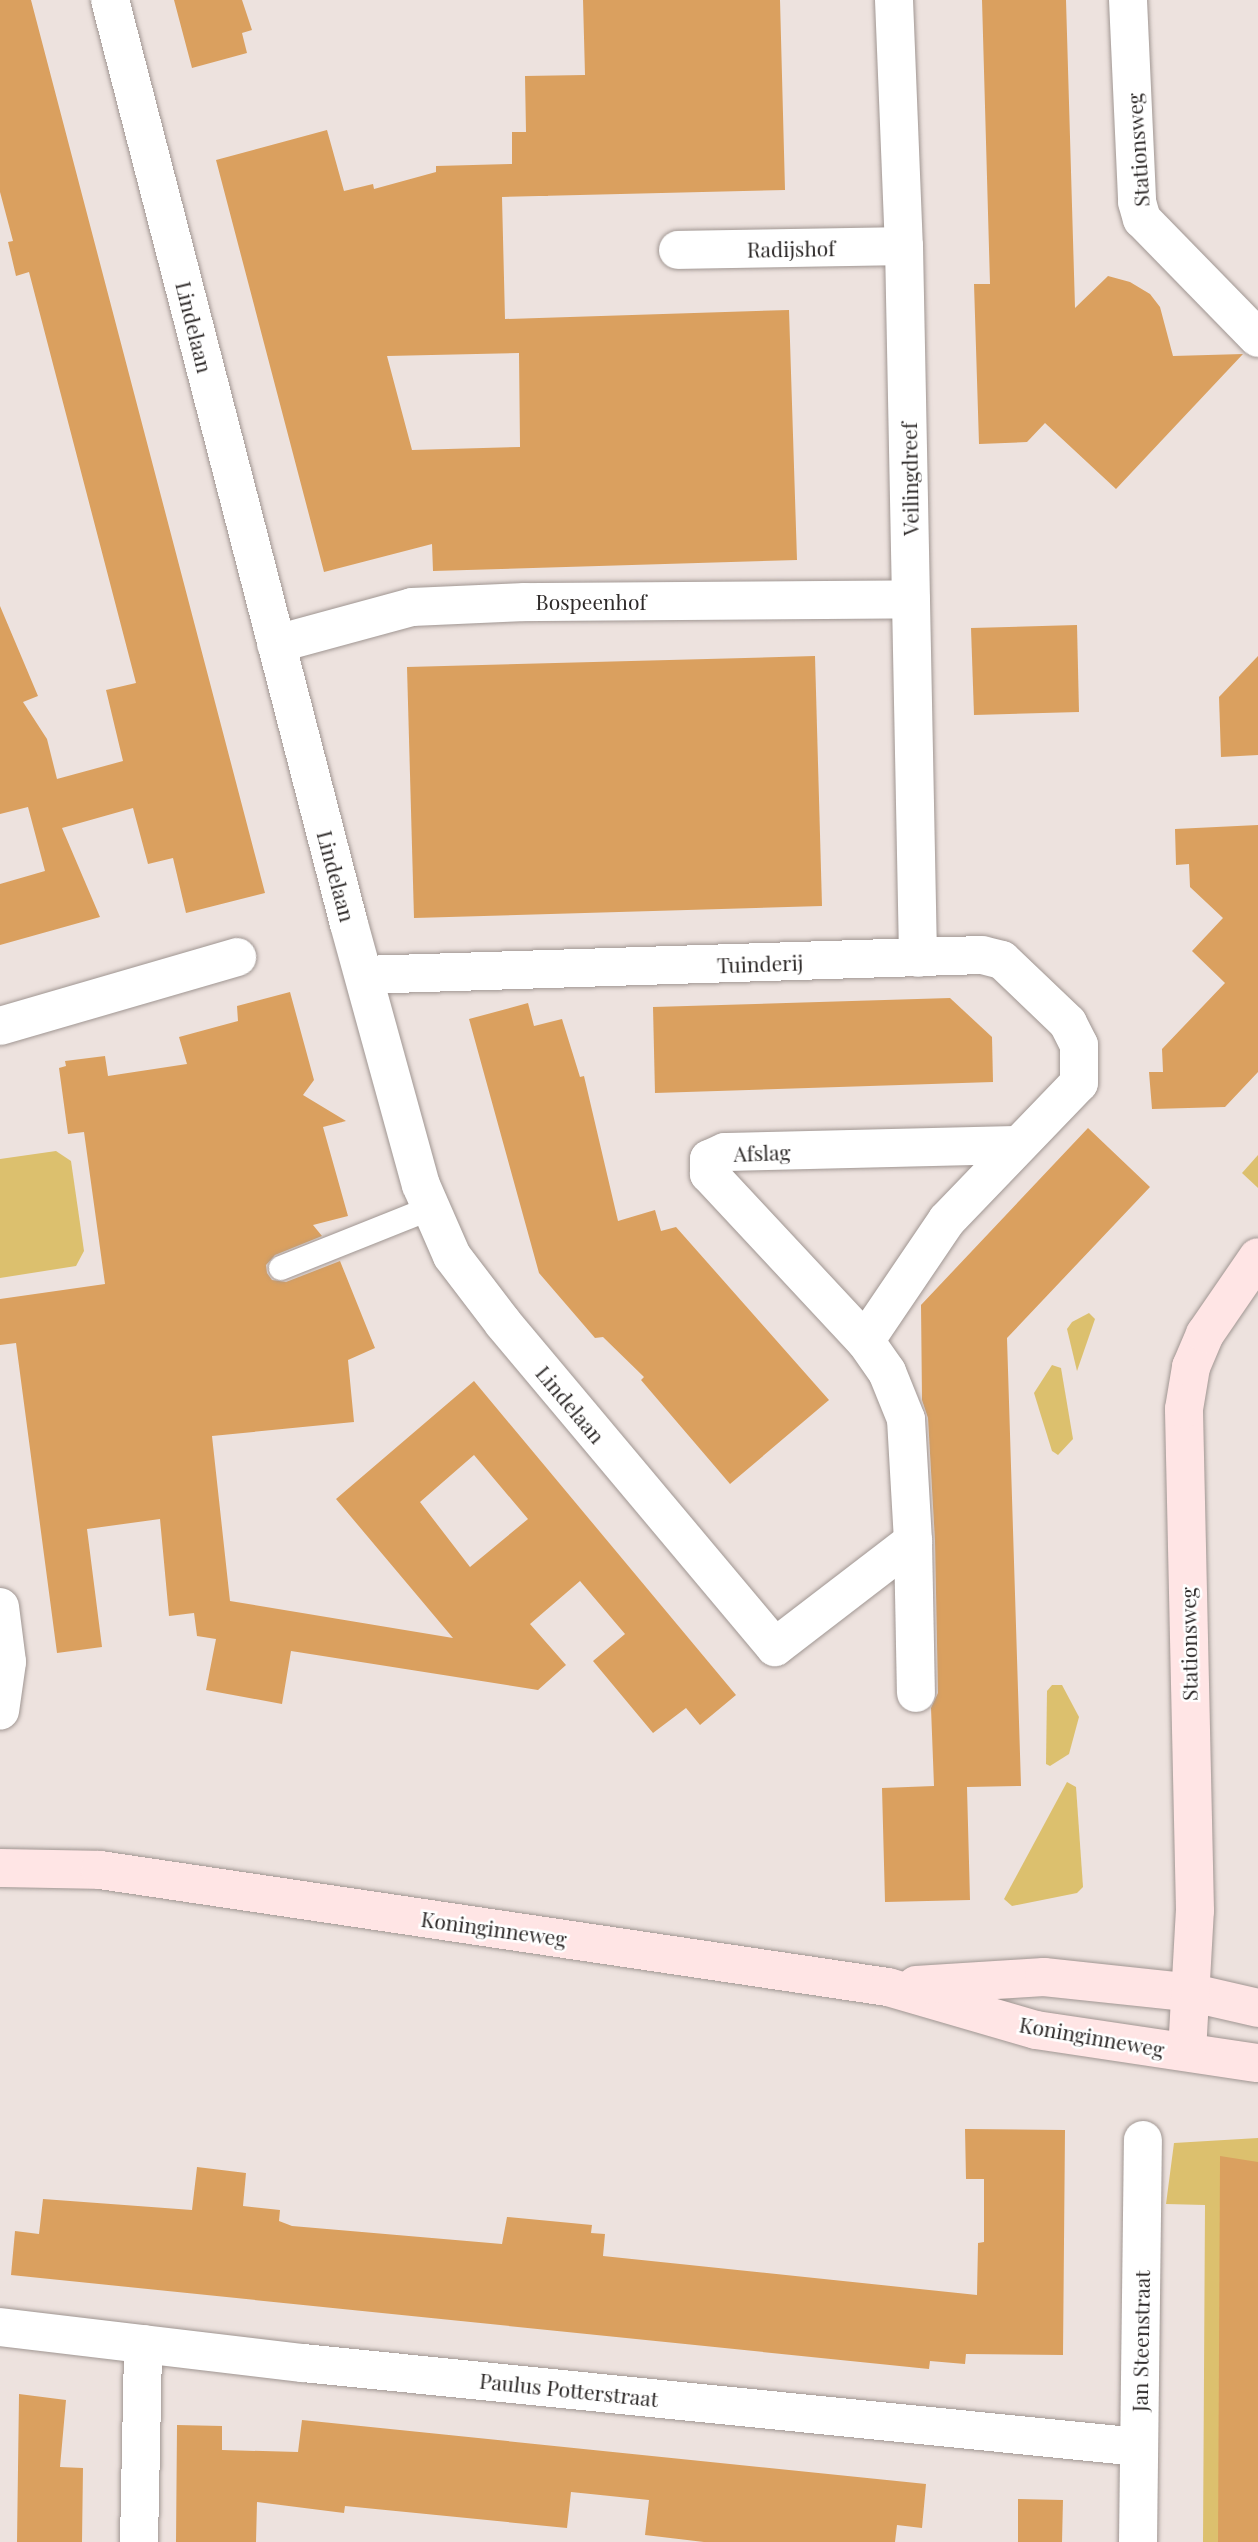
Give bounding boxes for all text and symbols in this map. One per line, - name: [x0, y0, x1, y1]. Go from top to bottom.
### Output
- street label: Stationsweg: [1120, 92, 1154, 208]
- street label: Radijshof: [747, 235, 835, 261]
- street label: Lindelaan: [171, 279, 219, 375]
- street label: Veilingdreef: [895, 422, 923, 536]
- street label: Bospeenhof: [536, 588, 646, 614]
- street label: Lindelaan: [313, 828, 361, 924]
- street label: Tuinderij: [716, 949, 804, 977]
- street label: Afslag: [733, 1138, 791, 1166]
- street label: Lindelaan: [531, 1360, 611, 1448]
- street label: Stationsweg: [1174, 1587, 1202, 1701]
- street label: Koninginneweg: [420, 1905, 568, 1951]
- street label: Koninginneweg: [1018, 2011, 1166, 2061]
- street label: Jan Steenstraat: [1126, 2270, 1154, 2412]
- street label: Paulus Potterstraat: [478, 2367, 660, 2411]

